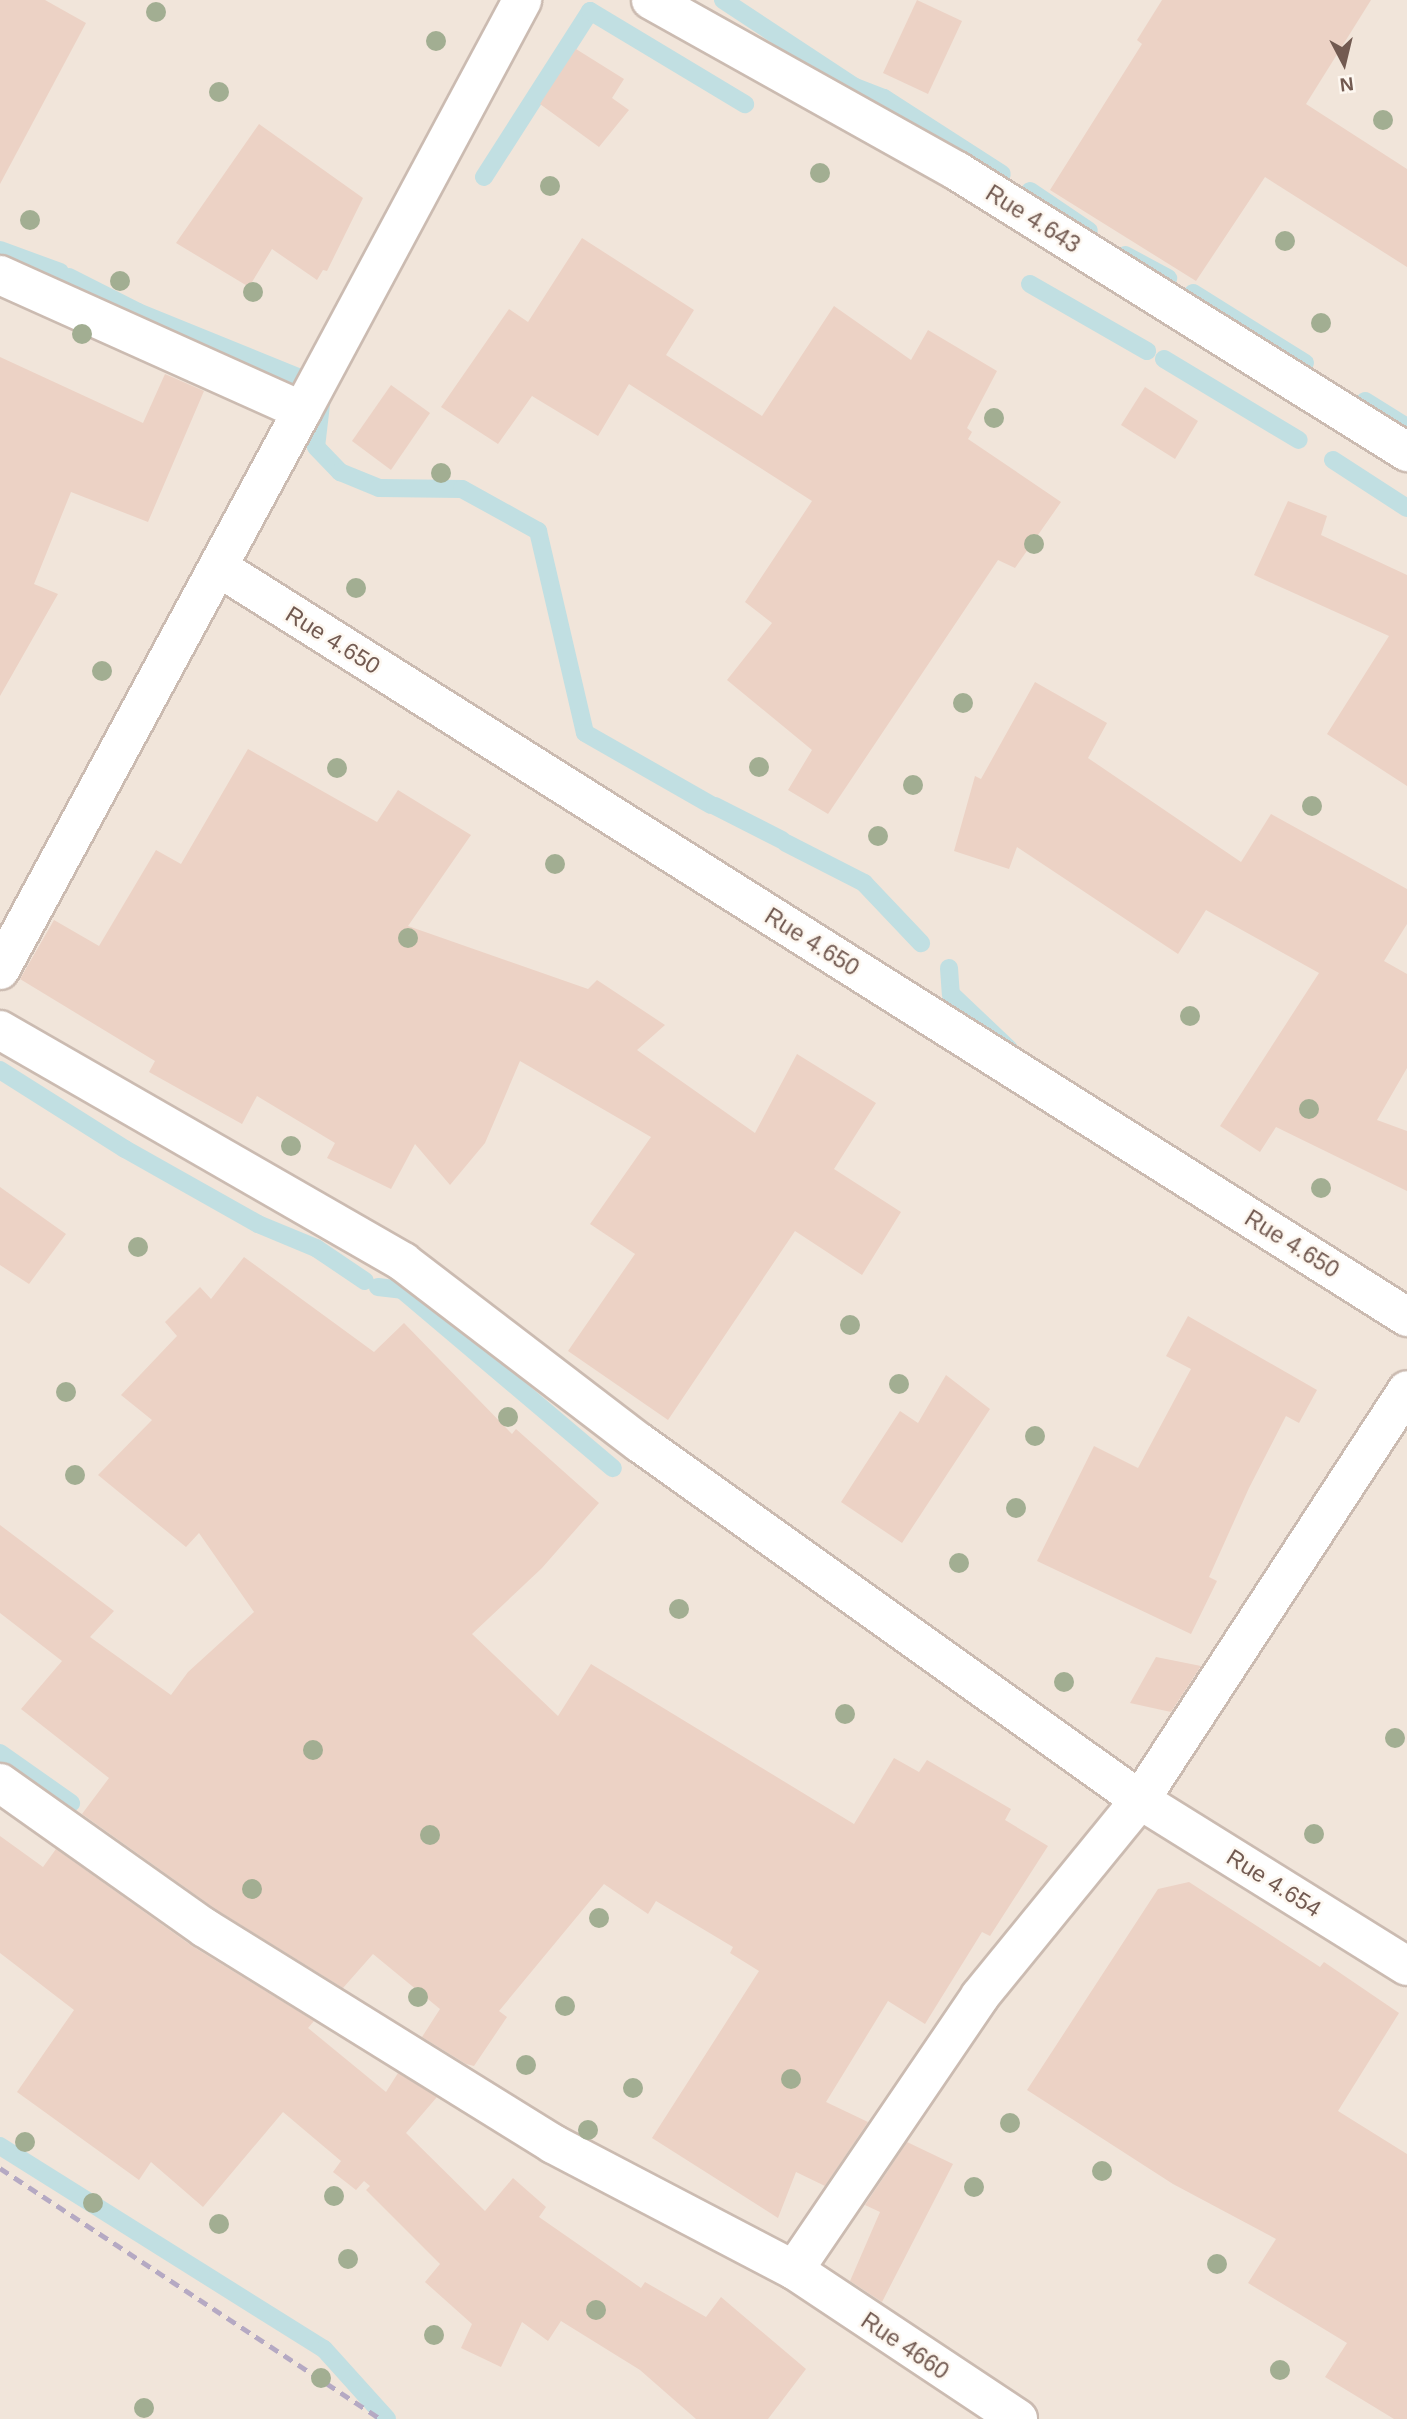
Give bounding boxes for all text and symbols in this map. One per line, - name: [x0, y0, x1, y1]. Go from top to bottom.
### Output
- north arrow: [1309, 28, 1379, 98]
- text: N: [1339, 73, 1355, 96]
- street label: Rue 4.643: [981, 179, 1085, 259]
- street label: Rue 4.650: [281, 600, 385, 680]
- street label: Rue 4.650: [760, 902, 864, 982]
- street label: Rue 4.650: [1240, 1204, 1344, 1284]
- street label: Rue 4.654: [1222, 1843, 1326, 1923]
- street label: Rue 4660: [856, 2307, 954, 2385]

